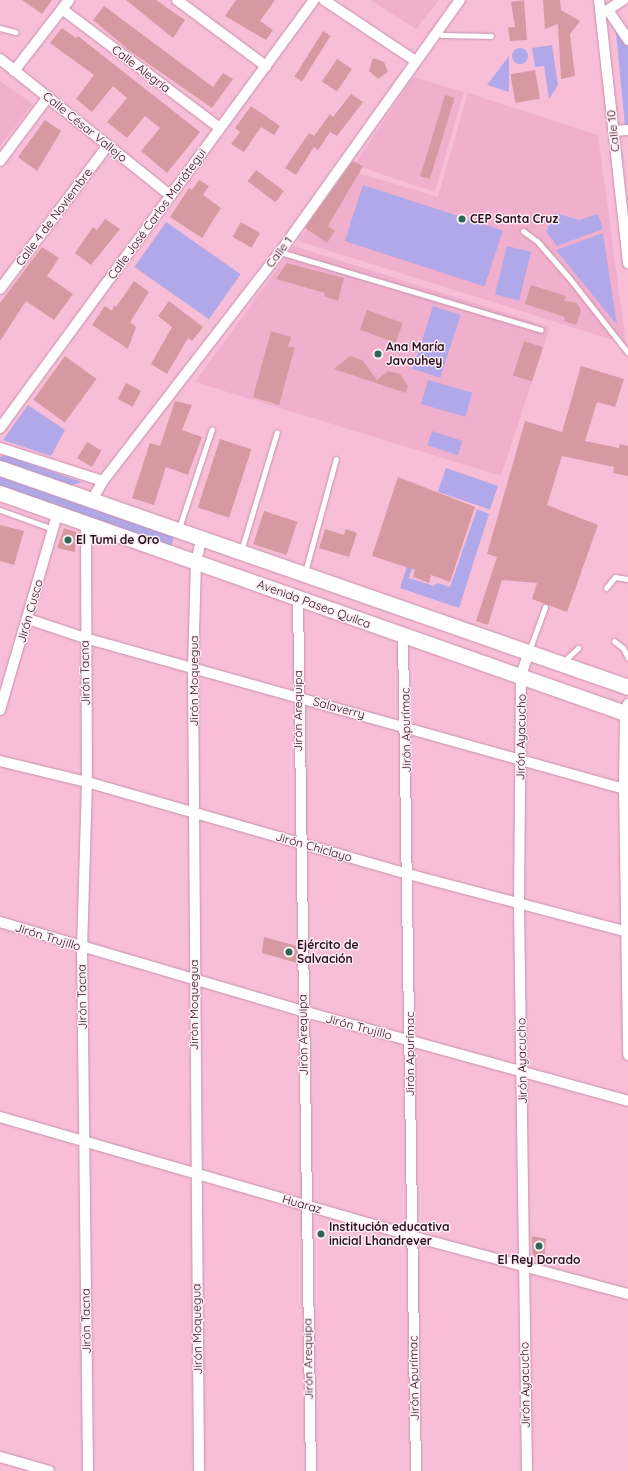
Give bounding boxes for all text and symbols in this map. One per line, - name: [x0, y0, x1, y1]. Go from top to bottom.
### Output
- street label: Calle Alegría: [109, 42, 173, 96]
- street label: Calle César Vallejo: [40, 89, 130, 165]
- street label: Calle 10: [604, 109, 622, 153]
- street label: Calle José Carlos Mariátegui: [105, 146, 209, 282]
- street label: Calle 4 de Noviembre: [13, 165, 95, 269]
- place label: CEP Santa Cruz: [470, 212, 558, 226]
- marker: CEP Santa Cruz: [457, 214, 467, 224]
- street label: Calle 1: [263, 234, 295, 270]
- place label: Ana María Javouhey: [386, 340, 445, 368]
- marker: Ana María Javouhey: [373, 349, 383, 359]
- place label: El Tumi de Oro: [76, 533, 159, 547]
- marker: El Tumi de Oro: [63, 535, 73, 545]
- street label: Avenida Paseo Quilca: [255, 577, 373, 631]
- street label: Jirón Cusco: [14, 578, 46, 644]
- street label: Jirón Moquegua: [187, 636, 201, 726]
- street label: Jirón Tacna: [77, 640, 93, 706]
- street label: Jirón Arequipa: [291, 670, 305, 752]
- street label: Jirón Apurímac: [398, 687, 414, 773]
- street label: Salaverry: [312, 694, 366, 722]
- street label: Jirón Ayacucho: [513, 694, 529, 780]
- street label: Jirón Chiclayo: [274, 829, 354, 865]
- street label: Jirón Trujillo: [13, 920, 83, 954]
- place label: Ejército de Salvación: [297, 938, 359, 966]
- marker: Ejército de Salvación: [284, 947, 294, 957]
- street label: Jirón Moquegua: [187, 960, 201, 1050]
- street label: Jirón Tacna: [74, 964, 90, 1030]
- street label: Jirón Arequipa: [295, 994, 311, 1076]
- street label: Jirón Trujillo: [324, 1011, 394, 1043]
- street label: Jirón Apurímac: [403, 1012, 417, 1096]
- street label: Jirón Ayacucho: [514, 1018, 530, 1104]
- street label: Huaraz: [281, 1192, 323, 1216]
- place label: Institución educativa inicial Lhandrever: [329, 1220, 450, 1248]
- marker: Institución educativa inicial Lhandrever: [316, 1229, 326, 1239]
- marker: El Rey Dorado: [534, 1241, 544, 1251]
- place label: El Rey Dorado: [498, 1253, 580, 1267]
- street label: Jirón Moquegua: [189, 1283, 205, 1375]
- street label: Jirón Tacna: [78, 1288, 94, 1354]
- street label: Jirón Arequipa: [300, 1318, 316, 1400]
- street label: Jirón Apurímac: [406, 1335, 422, 1421]
- street label: Jirón Ayacucho: [517, 1342, 533, 1428]

